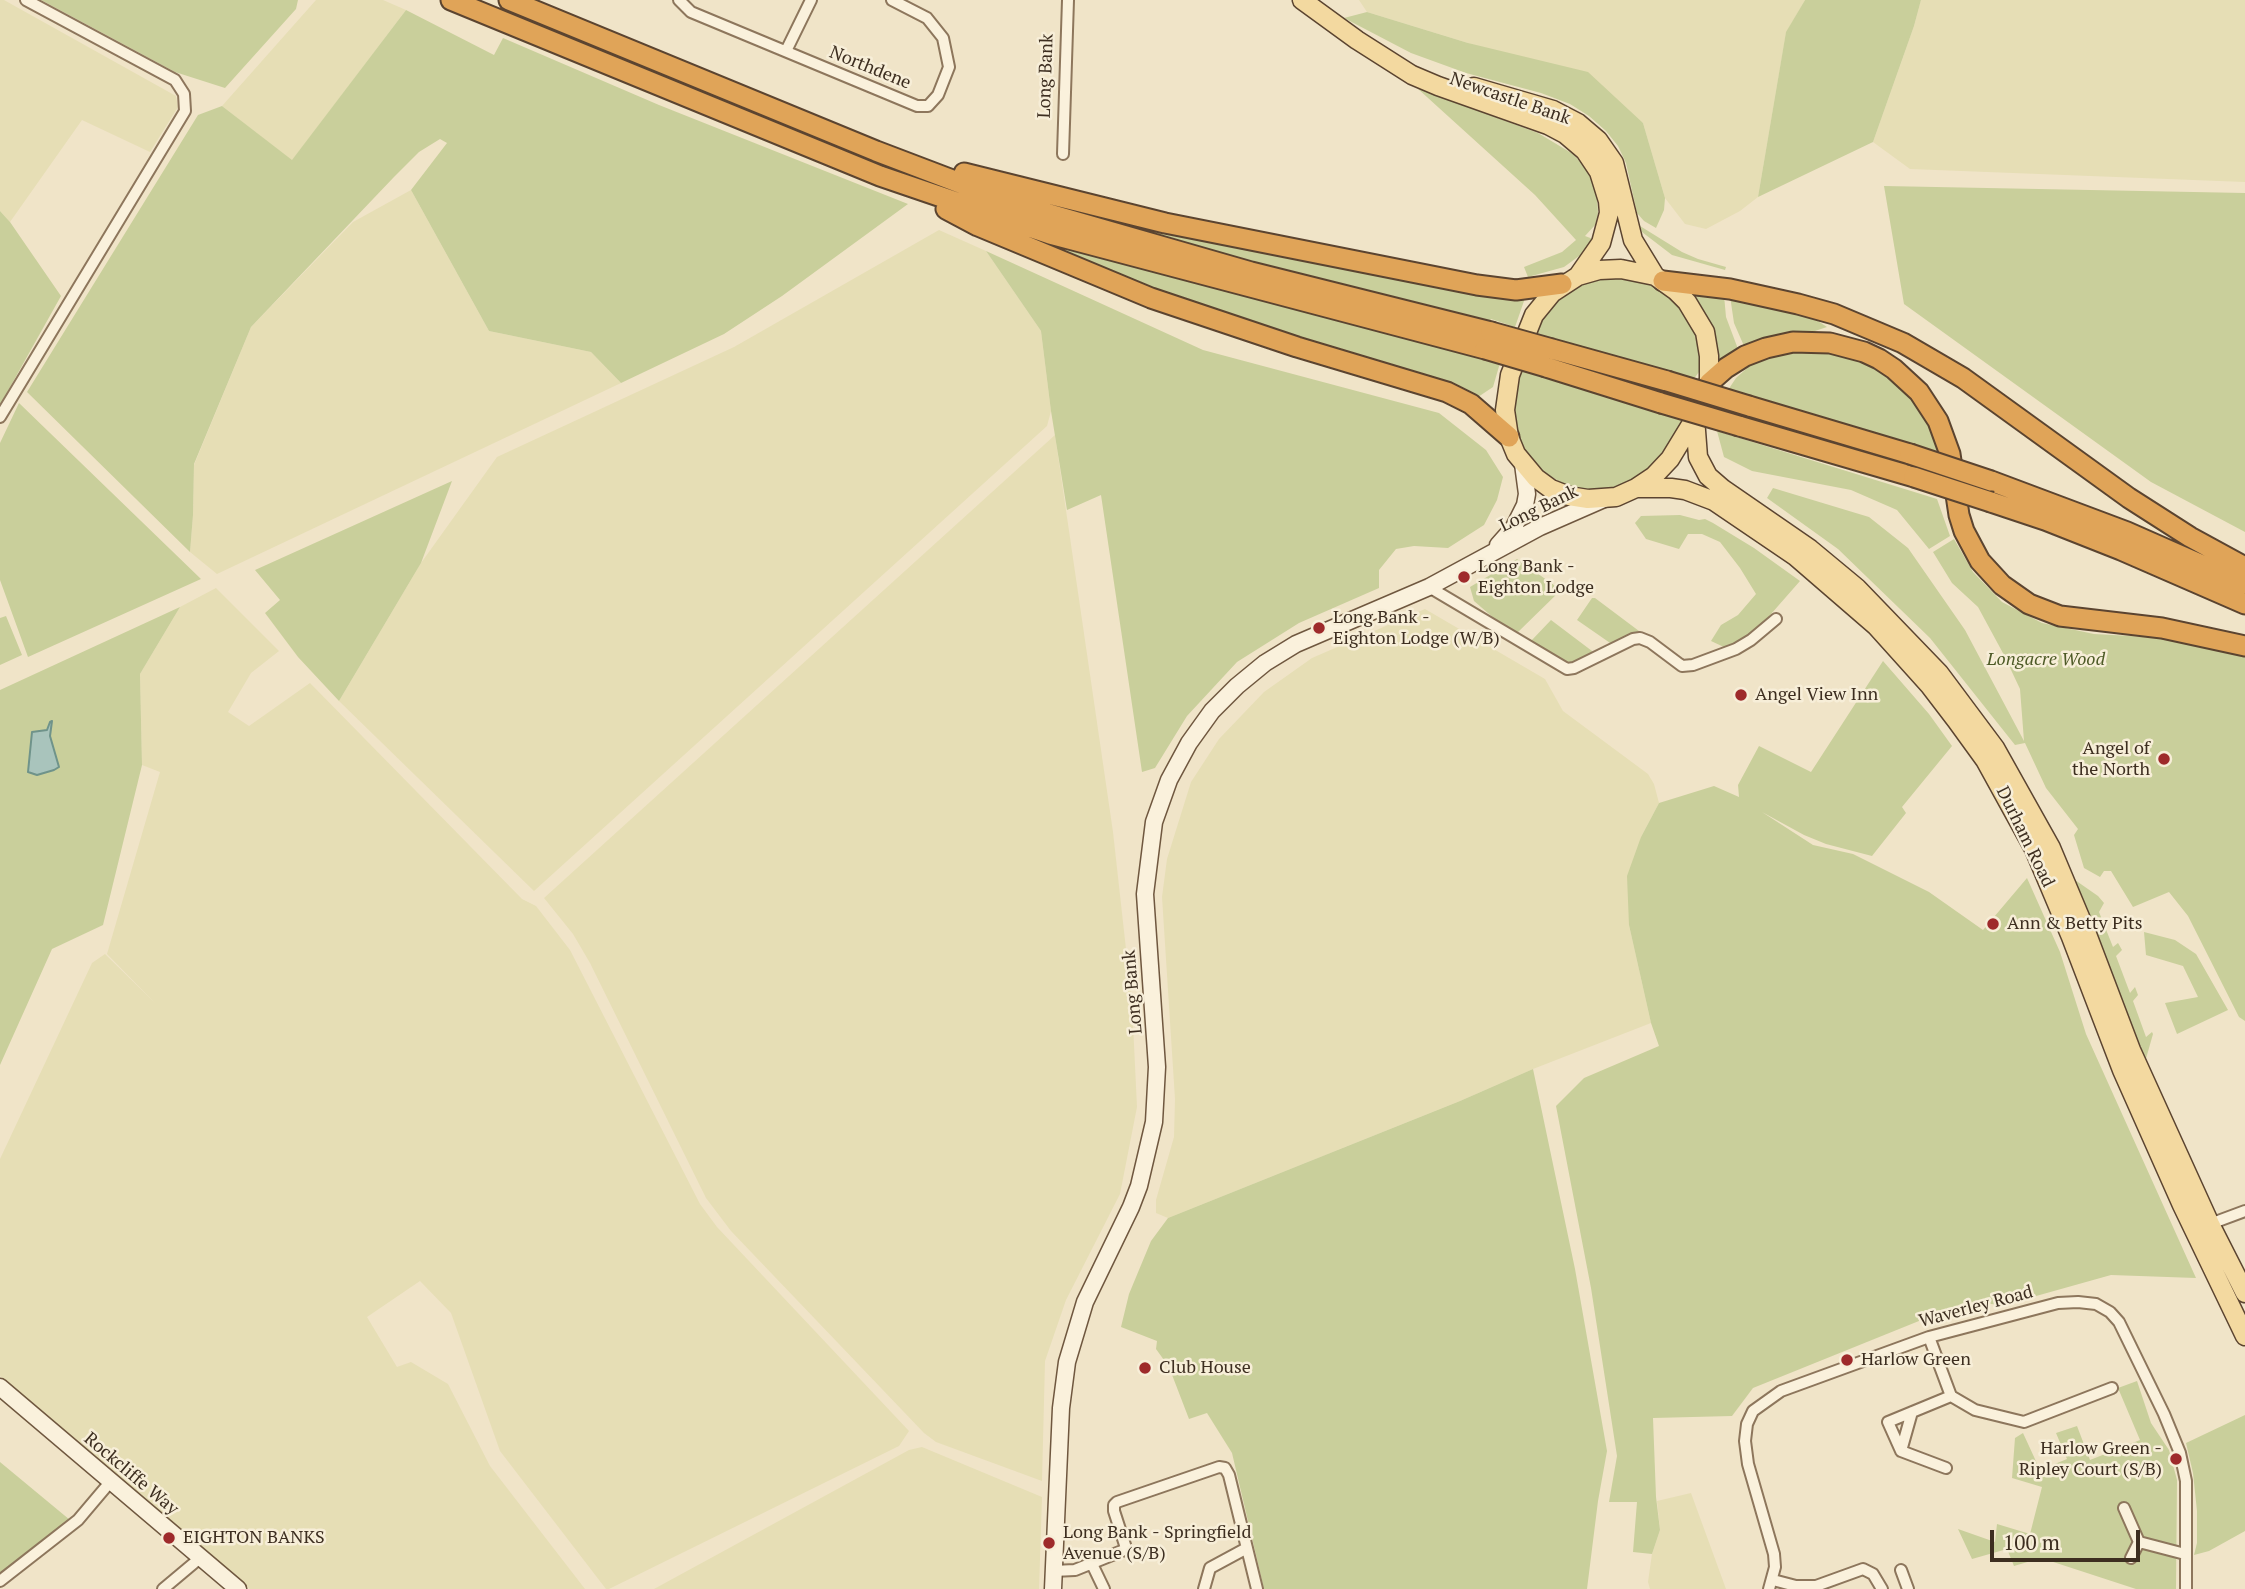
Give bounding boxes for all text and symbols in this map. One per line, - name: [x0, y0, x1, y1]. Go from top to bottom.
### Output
- street label: Long Bank: [1034, 33, 1058, 119]
- street label: Northdene: [826, 42, 914, 94]
- street label: Newcastle Bank: [1447, 68, 1573, 130]
- street label: Long Bank: [1496, 481, 1582, 537]
- place label: Long Bank - Eighton Lodge: [1478, 556, 1594, 598]
- marker: Long Bank - Eighton Lodge: [1456, 569, 1472, 585]
- place label: Long Bank - Eighton Lodge (W/B): [1333, 607, 1500, 650]
- marker: Long Bank - Eighton Lodge (W/B): [1311, 620, 1327, 636]
- park label: Longacre Wood: [1987, 649, 2105, 671]
- place label: Angel View Inn: [1755, 684, 1878, 706]
- marker: Angel View Inn: [1733, 687, 1749, 703]
- place label: Angel of the North: [2072, 738, 2150, 780]
- marker: Angel of the North: [2156, 751, 2172, 767]
- street label: Durham Road: [1991, 783, 2059, 891]
- place label: Ann & Betty Pits: [2007, 913, 2143, 935]
- marker: Ann & Betty Pits: [1985, 916, 2001, 932]
- street label: Long Bank: [1119, 949, 1147, 1035]
- street label: Waverley Road: [1917, 1281, 2035, 1333]
- place label: Harlow Green: [1861, 1349, 1971, 1371]
- marker: Harlow Green: [1839, 1352, 1855, 1368]
- place label: Club House: [1159, 1357, 1251, 1379]
- marker: Club House: [1137, 1360, 1153, 1376]
- street label: Rockcliffe Way: [79, 1428, 183, 1520]
- place label: Harlow Green - Ripley Court (S/B): [2019, 1438, 2162, 1480]
- marker: Harlow Green - Ripley Court (S/B): [2168, 1451, 2184, 1467]
- scale bar: [1993, 1516, 2144, 1560]
- place label: Long Bank - Springfield Avenue (S/B): [1063, 1522, 1251, 1564]
- place label: EIGHTON BANKS: [183, 1527, 325, 1549]
- text: 100 m: [2003, 1528, 2060, 1556]
- marker: EIGHTON BANKS: [161, 1530, 177, 1546]
- marker: Long Bank - Springfield Avenue (S/B): [1041, 1535, 1057, 1551]

